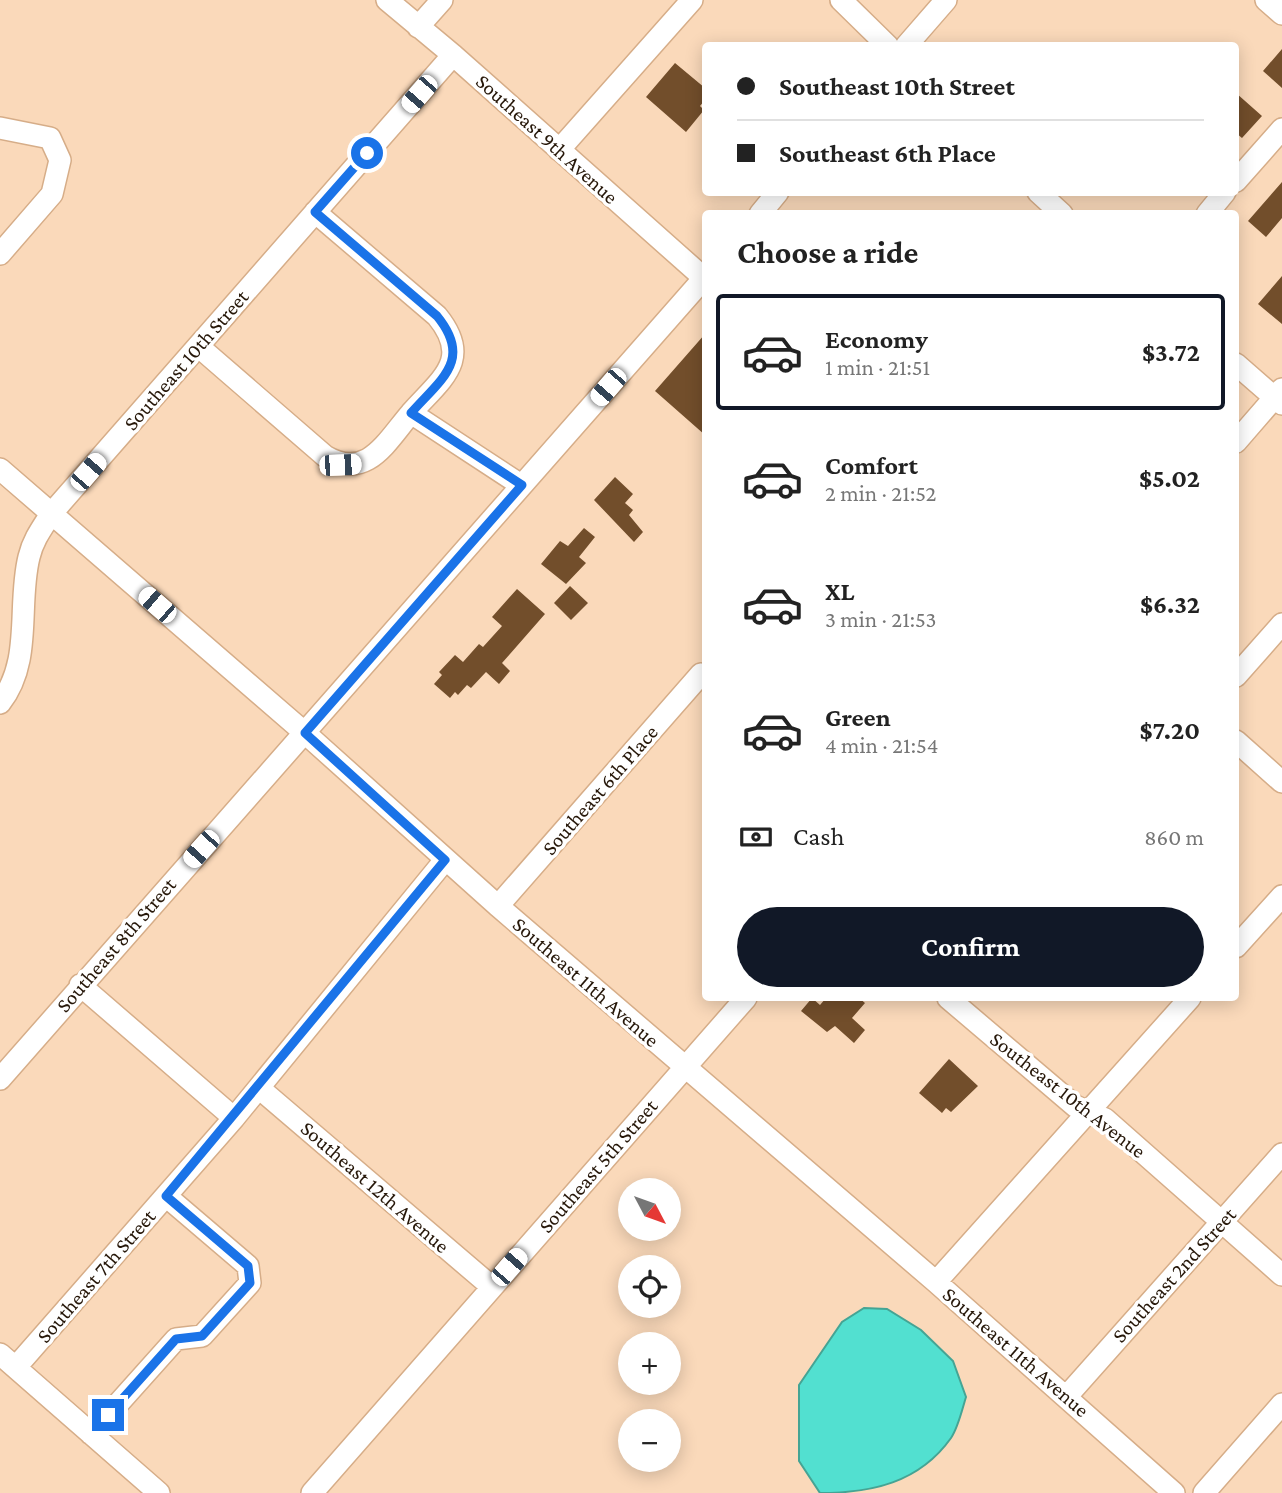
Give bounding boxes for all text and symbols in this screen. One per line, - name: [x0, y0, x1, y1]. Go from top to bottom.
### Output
- street label: Southeast 9th Avenue: [471, 69, 623, 209]
- car: [398, 71, 441, 117]
- text: Southeast 10th Street: [779, 72, 1015, 101]
- route start: [351, 137, 383, 169]
- text: Southeast 6th Place: [779, 139, 996, 168]
- text: Choose a ride: [737, 234, 918, 270]
- street label: Southeast 10th Street: [119, 284, 254, 435]
- icon: car: [741, 321, 804, 384]
- text: Economy: [825, 325, 928, 354]
- text: $3.72: [1142, 338, 1200, 367]
- text: 1 min · 21:51: [825, 354, 930, 380]
- car: [587, 364, 630, 410]
- icon: car: [741, 447, 804, 510]
- car: [67, 449, 110, 495]
- text: Comfort: [825, 451, 918, 480]
- car: [319, 454, 362, 476]
- text: $5.02: [1139, 464, 1200, 493]
- text: 2 min · 21:52: [825, 480, 936, 506]
- icon: car: [741, 573, 804, 636]
- text: XL: [825, 577, 854, 606]
- car: [135, 583, 180, 627]
- text: $6.32: [1140, 590, 1200, 619]
- text: 3 min · 21:53: [825, 606, 937, 632]
- icon: car: [741, 699, 804, 762]
- text: Green: [825, 703, 891, 732]
- text: $7.20: [1139, 716, 1200, 745]
- street label: Southeast 6th Place: [537, 720, 663, 860]
- text: 4 min · 21:54: [825, 732, 939, 758]
- icon: cash: [737, 818, 775, 856]
- text: Cash: [793, 822, 844, 851]
- text: 860 m: [1144, 824, 1204, 850]
- car: [180, 826, 223, 872]
- street label: Southeast 8th Street: [51, 872, 182, 1017]
- button: Confirm: [737, 907, 1204, 987]
- street label: Southeast 11th Avenue: [508, 912, 664, 1052]
- street label: Southeast 10th Avenue: [986, 1027, 1150, 1163]
- street label: Southeast 5th Street: [534, 1094, 663, 1238]
- street label: Southeast 12th Avenue: [296, 1116, 454, 1258]
- north arrow: [618, 1178, 681, 1241]
- map controls: [618, 1178, 681, 1472]
- street label: Southeast 2nd Street: [1107, 1202, 1242, 1347]
- street label: Southeast 7th Street: [32, 1204, 161, 1348]
- car: [488, 1244, 531, 1290]
- button: locate: [618, 1255, 681, 1318]
- street label: Southeast 11th Avenue: [938, 1282, 1094, 1422]
- button: +: [618, 1332, 681, 1395]
- route end: [92, 1399, 124, 1431]
- button: −: [618, 1409, 681, 1472]

